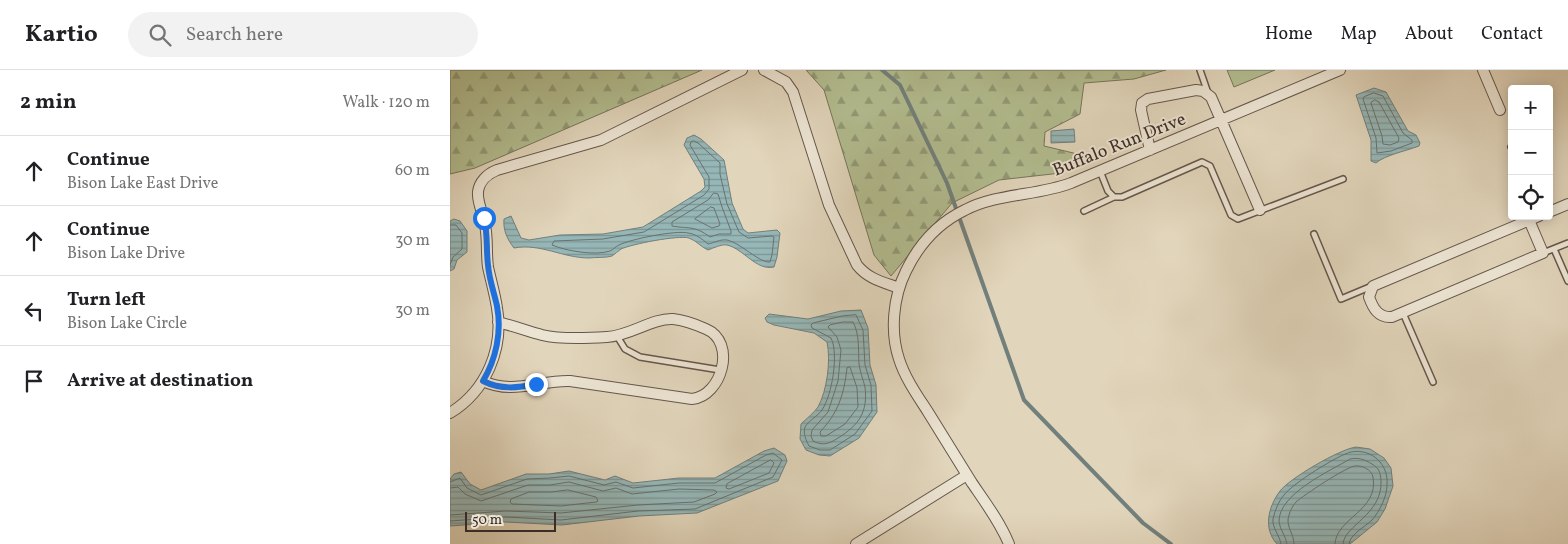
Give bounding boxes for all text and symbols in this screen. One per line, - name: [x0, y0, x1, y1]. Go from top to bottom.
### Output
- search box: [128, 12, 478, 57]
- text: Kartio: [25, 18, 98, 52]
- icon: search: [146, 21, 174, 49]
- text: Search here: [186, 22, 283, 48]
- text: Home: [1265, 22, 1313, 47]
- text: Map: [1341, 22, 1377, 47]
- text: About: [1405, 22, 1453, 47]
- text: Contact: [1481, 22, 1543, 47]
- map controls: [1508, 85, 1553, 220]
- button: +: [1508, 85, 1553, 130]
- text: 2 min: [20, 88, 77, 117]
- text: Walk · 120 m: [342, 92, 430, 114]
- street label: Buffalo Run Drive: [1049, 107, 1190, 184]
- button: −: [1508, 130, 1553, 175]
- text: Continue: [67, 147, 150, 173]
- icon: ahead: [20, 157, 48, 185]
- text: 60 m: [395, 160, 430, 182]
- text: Bison Lake East Drive: [67, 173, 218, 195]
- button: locate: [1508, 175, 1553, 220]
- route start: [473, 207, 496, 230]
- text: Continue: [67, 217, 150, 243]
- icon: ahead: [20, 227, 48, 255]
- text: 30 m: [395, 230, 430, 252]
- text: Bison Lake Drive: [67, 243, 185, 265]
- text: Turn left: [67, 287, 146, 313]
- icon: left: [20, 297, 48, 325]
- text: 30 m: [395, 300, 430, 322]
- text: Bison Lake Circle: [67, 313, 187, 335]
- icon: arrive: [20, 367, 48, 395]
- text: Arrive at destination: [67, 368, 253, 394]
- route end: [525, 373, 548, 396]
- scale bar: [465, 509, 556, 532]
- text: 50 m: [472, 511, 502, 530]

